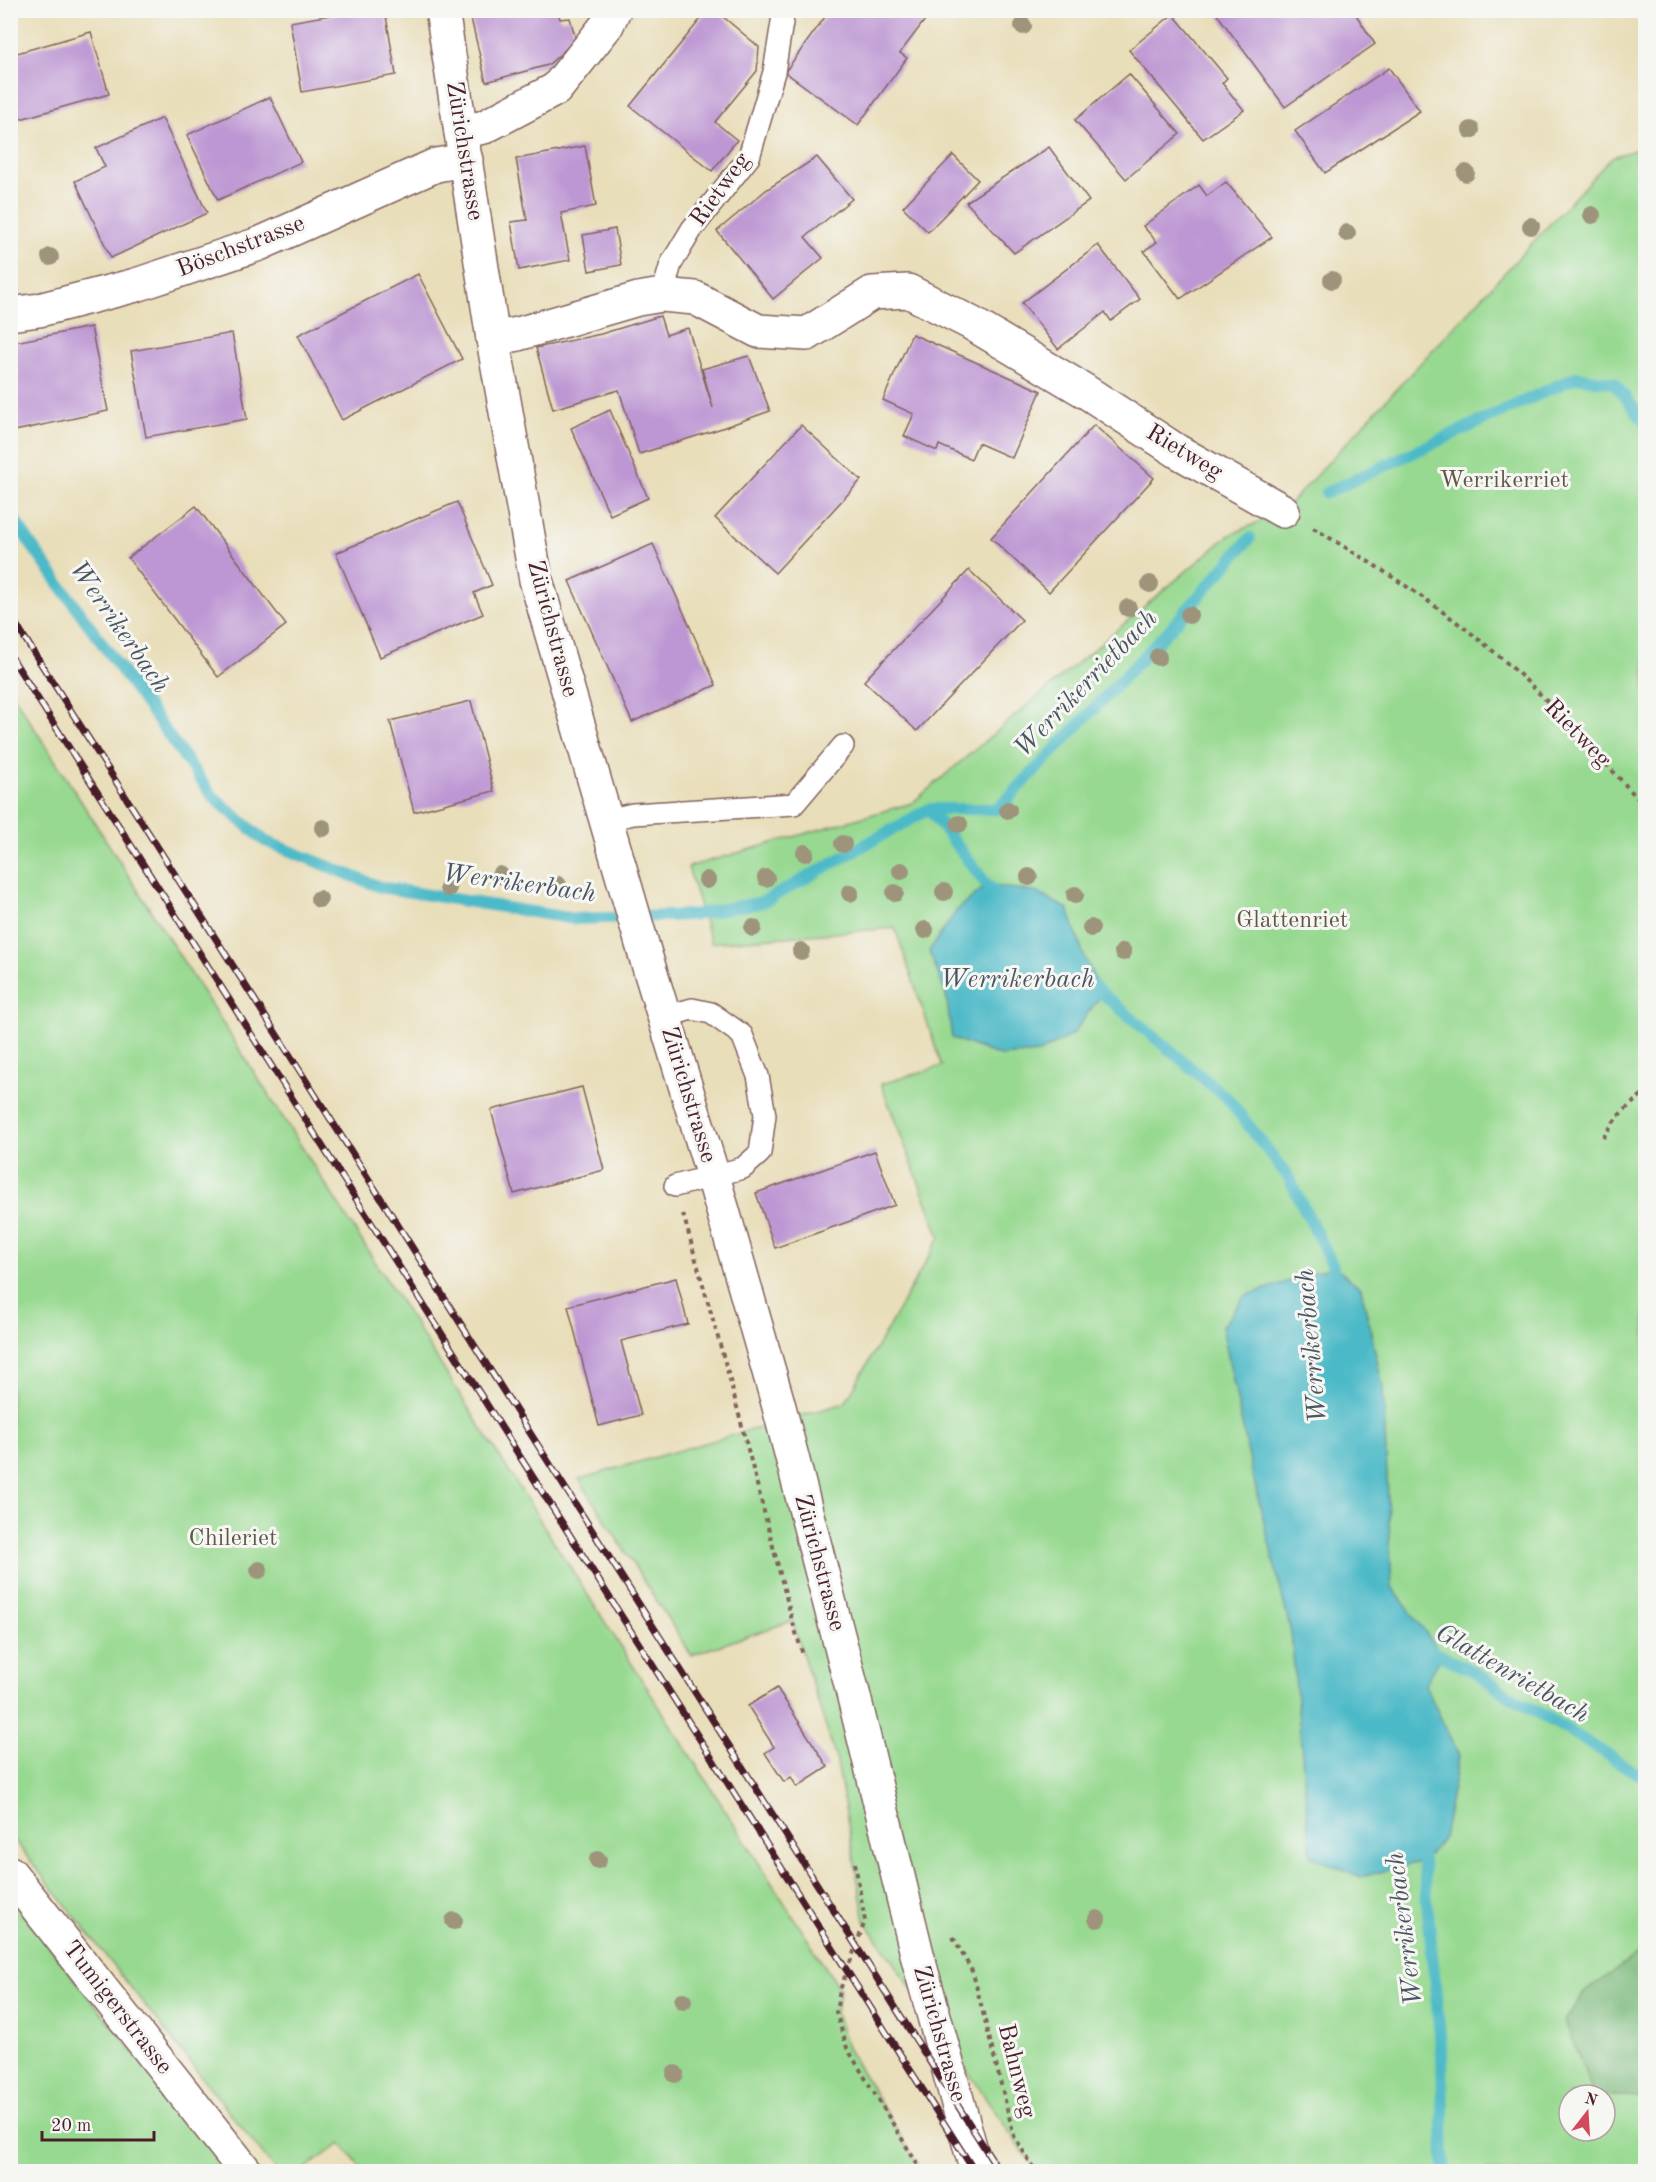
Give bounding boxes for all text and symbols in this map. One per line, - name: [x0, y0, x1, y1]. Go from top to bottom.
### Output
- street label: Zürichstrasse: [441, 80, 487, 222]
- street label: Rietweg: [686, 149, 756, 231]
- street label: Böschstrasse: [174, 212, 308, 282]
- street label: Rietweg: [1142, 421, 1226, 485]
- park label: Werrikerriet: [1439, 469, 1569, 493]
- water label: Werrikerbach: [64, 556, 174, 698]
- street label: Zürichstrasse: [522, 558, 582, 700]
- water label: Werrikerrietbach: [1009, 605, 1163, 763]
- street label: Rietweg: [1539, 695, 1615, 773]
- water label: Werrikerbach: [440, 860, 598, 908]
- park label: Glattenriet: [1236, 909, 1348, 933]
- water label: Werrikerbach: [939, 967, 1095, 993]
- street label: Zürichstrasse: [656, 1024, 720, 1166]
- water label: Werrikerbach: [1292, 1268, 1332, 1424]
- street label: Zürichstrasse: [789, 1492, 849, 1634]
- park label: Chileriet: [189, 1527, 277, 1551]
- water label: Glattenrietbach: [1431, 1620, 1593, 1728]
- water label: Werrikerbach: [1383, 1850, 1427, 2008]
- street label: Tumigerstrasse: [58, 1937, 176, 2079]
- street label: Zürichstrasse: [908, 1963, 970, 2105]
- street label: Bahnweg: [993, 2022, 1039, 2120]
- north arrow: [1557, 2083, 1617, 2143]
- text: N: [1583, 2091, 1600, 2110]
- scale bar: [42, 2104, 154, 2142]
- text: 20 m: [51, 2117, 91, 2135]

